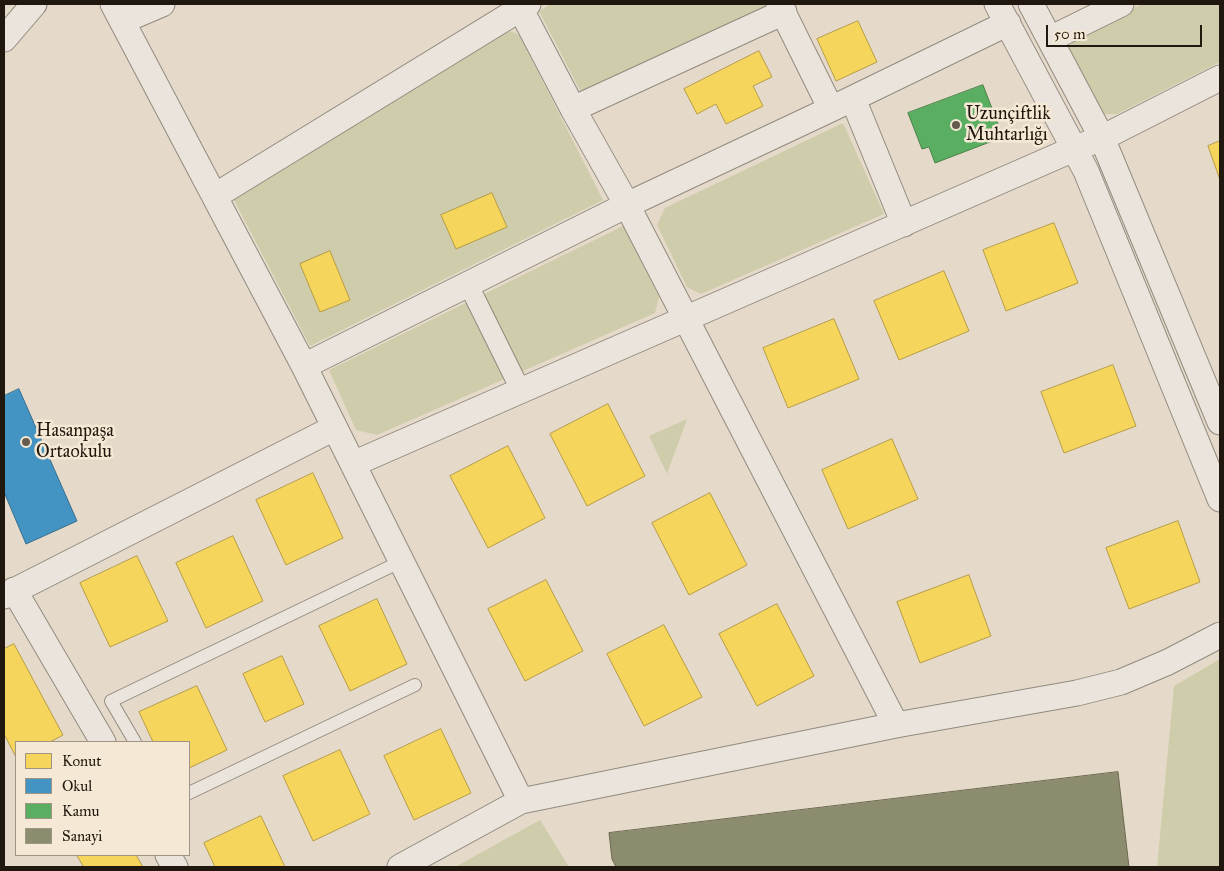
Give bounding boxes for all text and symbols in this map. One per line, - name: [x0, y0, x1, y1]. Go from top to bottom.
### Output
- scale bar: [1049, 15, 1205, 47]
- text: 50 m: [1054, 25, 1086, 43]
- place label: Uzunçiftlik Muhtarlığı: [966, 104, 1051, 146]
- marker: Uzunçiftlik Muhtarlığı: [950, 119, 962, 131]
- place label: Hasanpaşa Ortaokulu: [36, 421, 114, 464]
- marker: Hasanpaşa Ortaokulu: [20, 436, 32, 448]
- legend: [15, 741, 190, 856]
- text: Konut: [62, 752, 101, 770]
- text: Okul: [62, 777, 92, 795]
- text: Kamu: [62, 802, 99, 820]
- text: Sanayi: [62, 827, 102, 845]

